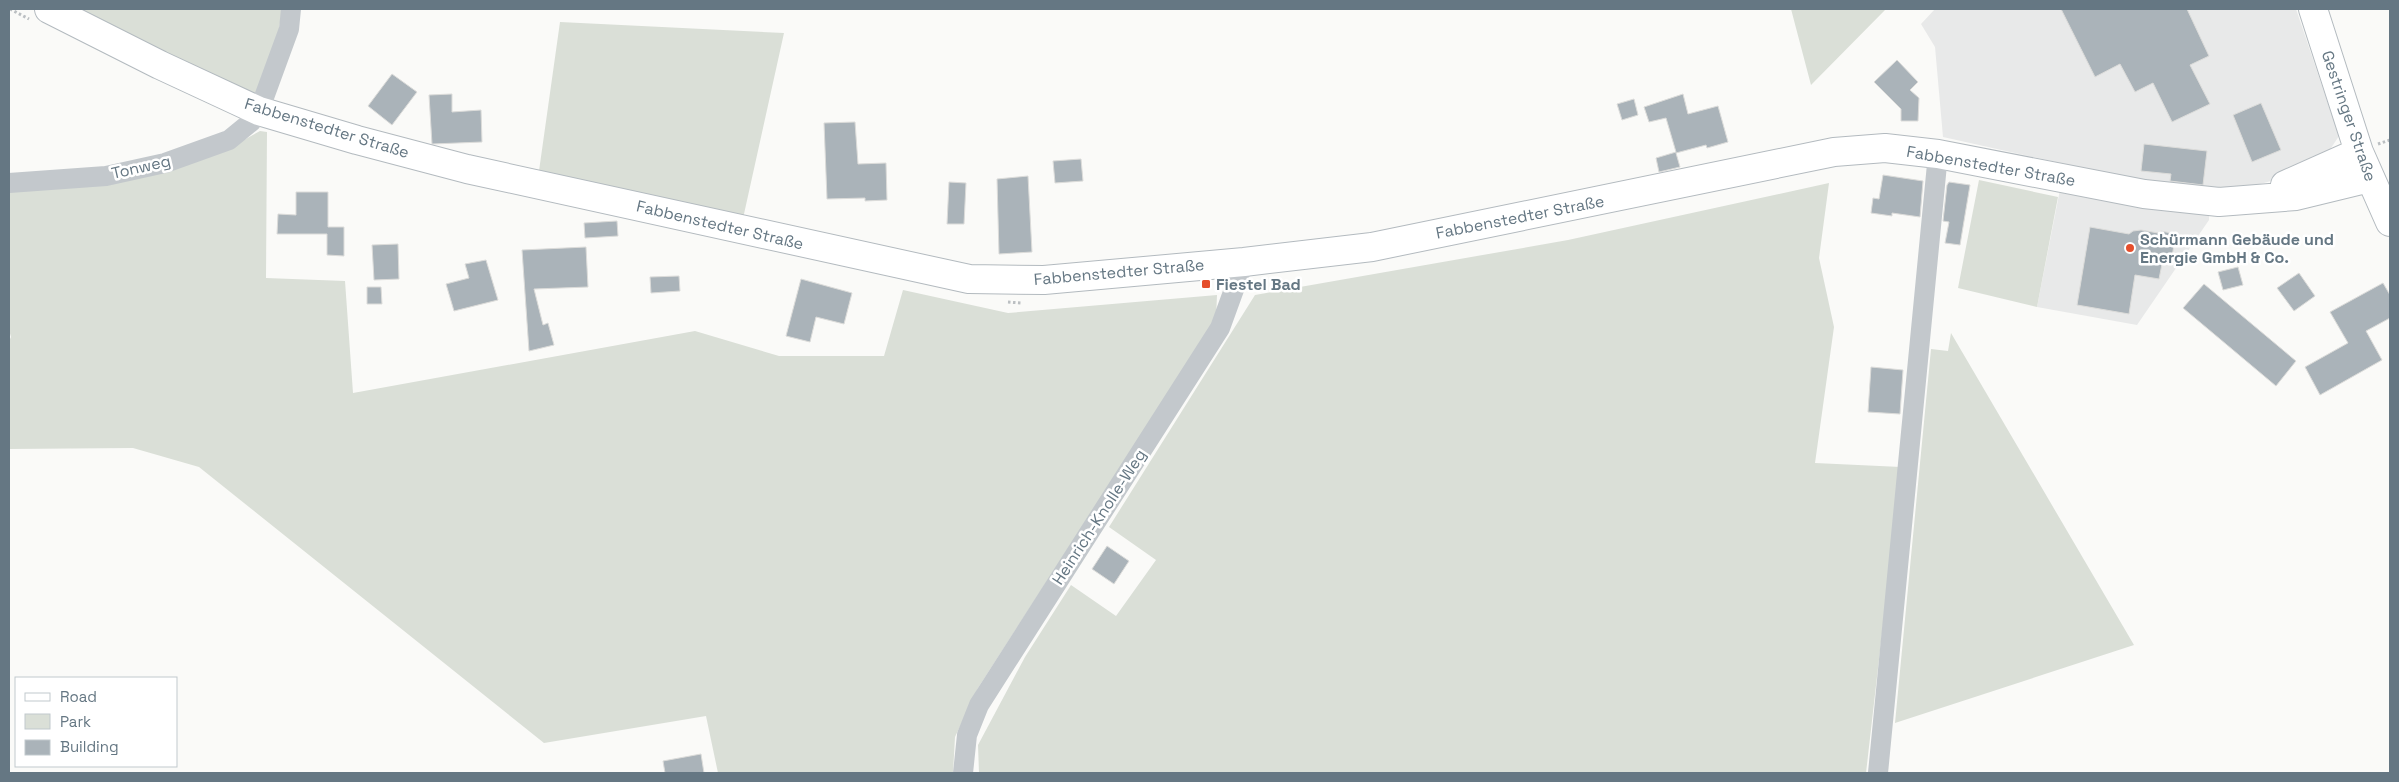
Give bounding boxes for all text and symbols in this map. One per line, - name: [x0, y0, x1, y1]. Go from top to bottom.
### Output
- street label: Gestringer Straße: [2317, 48, 2381, 184]
- street label: Fabbenstedter Straße: [242, 93, 412, 163]
- street label: Fabbenstedter Straße: [1905, 141, 2077, 191]
- street label: Tonweg: [109, 150, 173, 184]
- street label: Fabbenstedter Straße: [1434, 190, 1606, 244]
- street label: Fabbenstedter Straße: [634, 196, 806, 254]
- place label: Schürmann Gebäude und Energie GmbH & Co.: [2140, 229, 2334, 268]
- marker: Schürmann Gebäude und Energie GmbH & Co.: [2124, 242, 2136, 254]
- street label: Fabbenstedter Straße: [1033, 254, 1205, 290]
- place label: Fiestel Bad: [1216, 274, 1301, 295]
- marker: Fiestel Bad: [1200, 278, 1212, 290]
- street label: Heinrich-Knolle-Weg: [1047, 445, 1151, 589]
- legend: [15, 677, 178, 767]
- text: Road: [60, 687, 97, 706]
- text: Park: [60, 712, 91, 731]
- text: Building: [60, 737, 119, 756]

